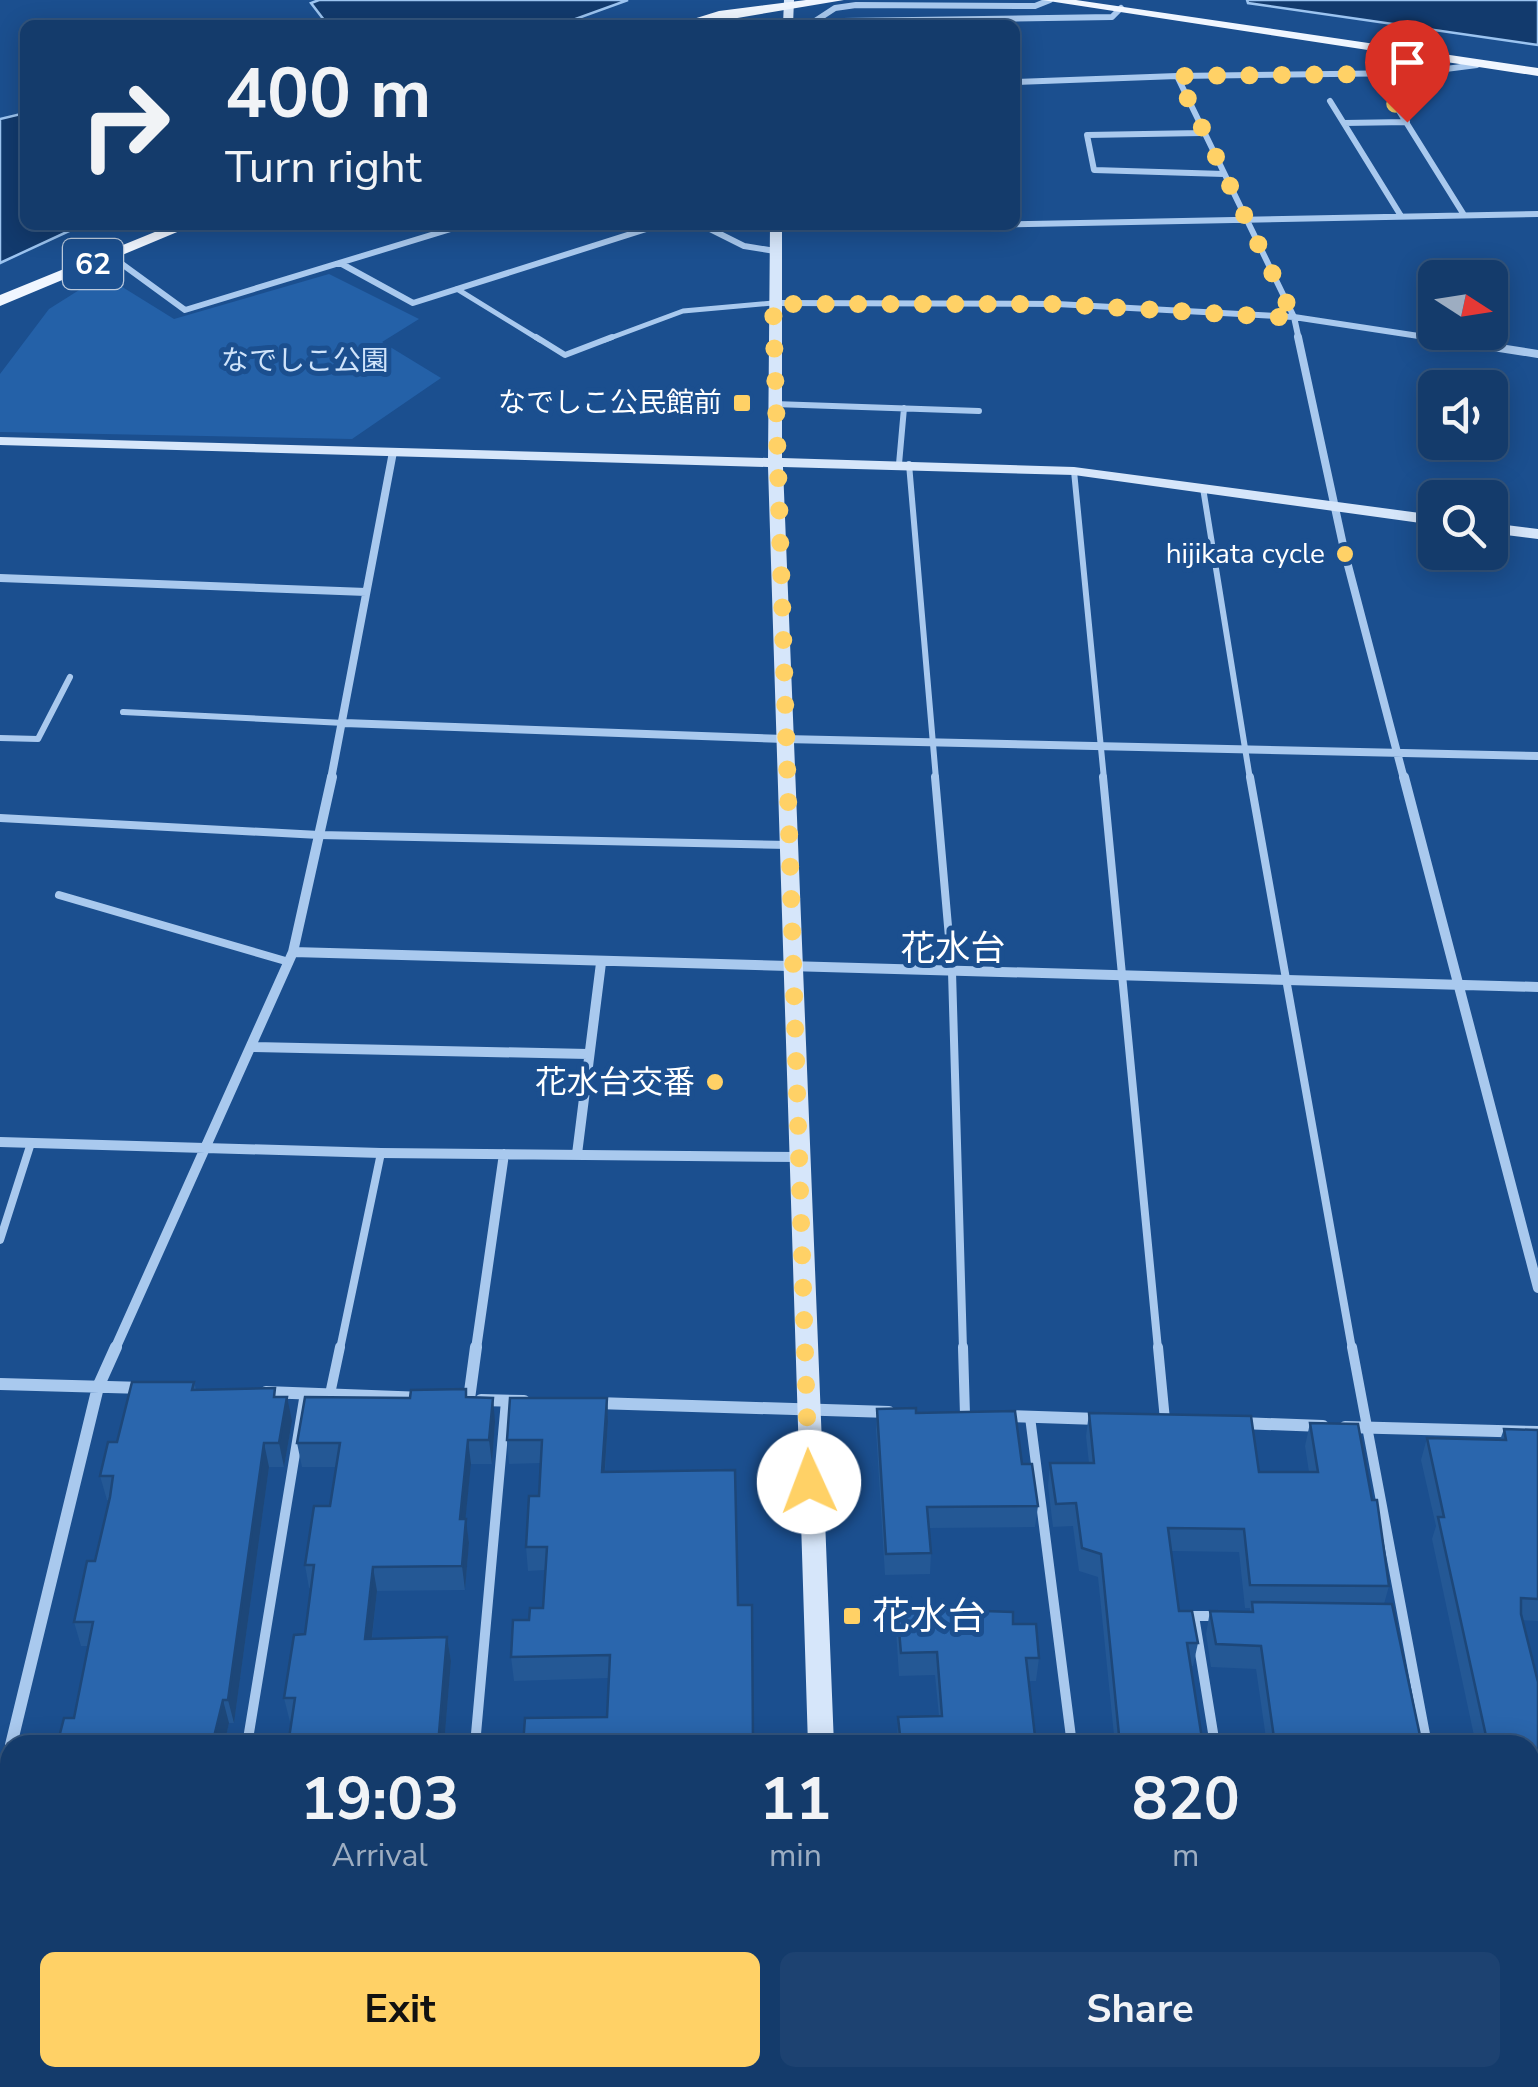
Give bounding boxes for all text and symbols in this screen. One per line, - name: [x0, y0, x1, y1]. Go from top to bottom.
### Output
- pin: [1365, 20, 1450, 123]
- icon: arrive: [1380, 35, 1435, 90]
- text: 400 m: [225, 46, 431, 142]
- icon: right: [60, 60, 190, 190]
- text: Turn right: [225, 137, 422, 198]
- road number: 62: [63, 239, 123, 289]
- north arrow: [1418, 260, 1508, 350]
- map controls: [1418, 260, 1508, 570]
- park label: なでしこ公園: [221, 342, 389, 380]
- button: sound: [1418, 370, 1508, 460]
- place label: なでしこ公民館前: [498, 384, 722, 422]
- marker: なでしこ公民館前: [731, 392, 753, 414]
- button: search: [1418, 480, 1508, 570]
- place label: hijikata cycle: [1166, 535, 1325, 573]
- marker: hijikata cycle: [1334, 543, 1356, 565]
- district label: 花水台: [900, 925, 1006, 972]
- place label: 花水台交番: [535, 1061, 695, 1104]
- marker: 花水台交番: [704, 1071, 726, 1093]
- position arrow: [757, 1430, 861, 1534]
- place label: 花水台: [872, 1591, 986, 1642]
- marker: 花水台: [841, 1605, 863, 1627]
- text: 19:03: [300, 1758, 459, 1840]
- text: 11: [759, 1758, 831, 1840]
- text: 820: [1132, 1758, 1240, 1840]
- text: Arrival: [332, 1834, 428, 1877]
- text: min: [769, 1834, 822, 1877]
- text: m: [1172, 1834, 1199, 1877]
- button: Exit: [40, 1952, 760, 2067]
- button: Share: [780, 1952, 1500, 2067]

